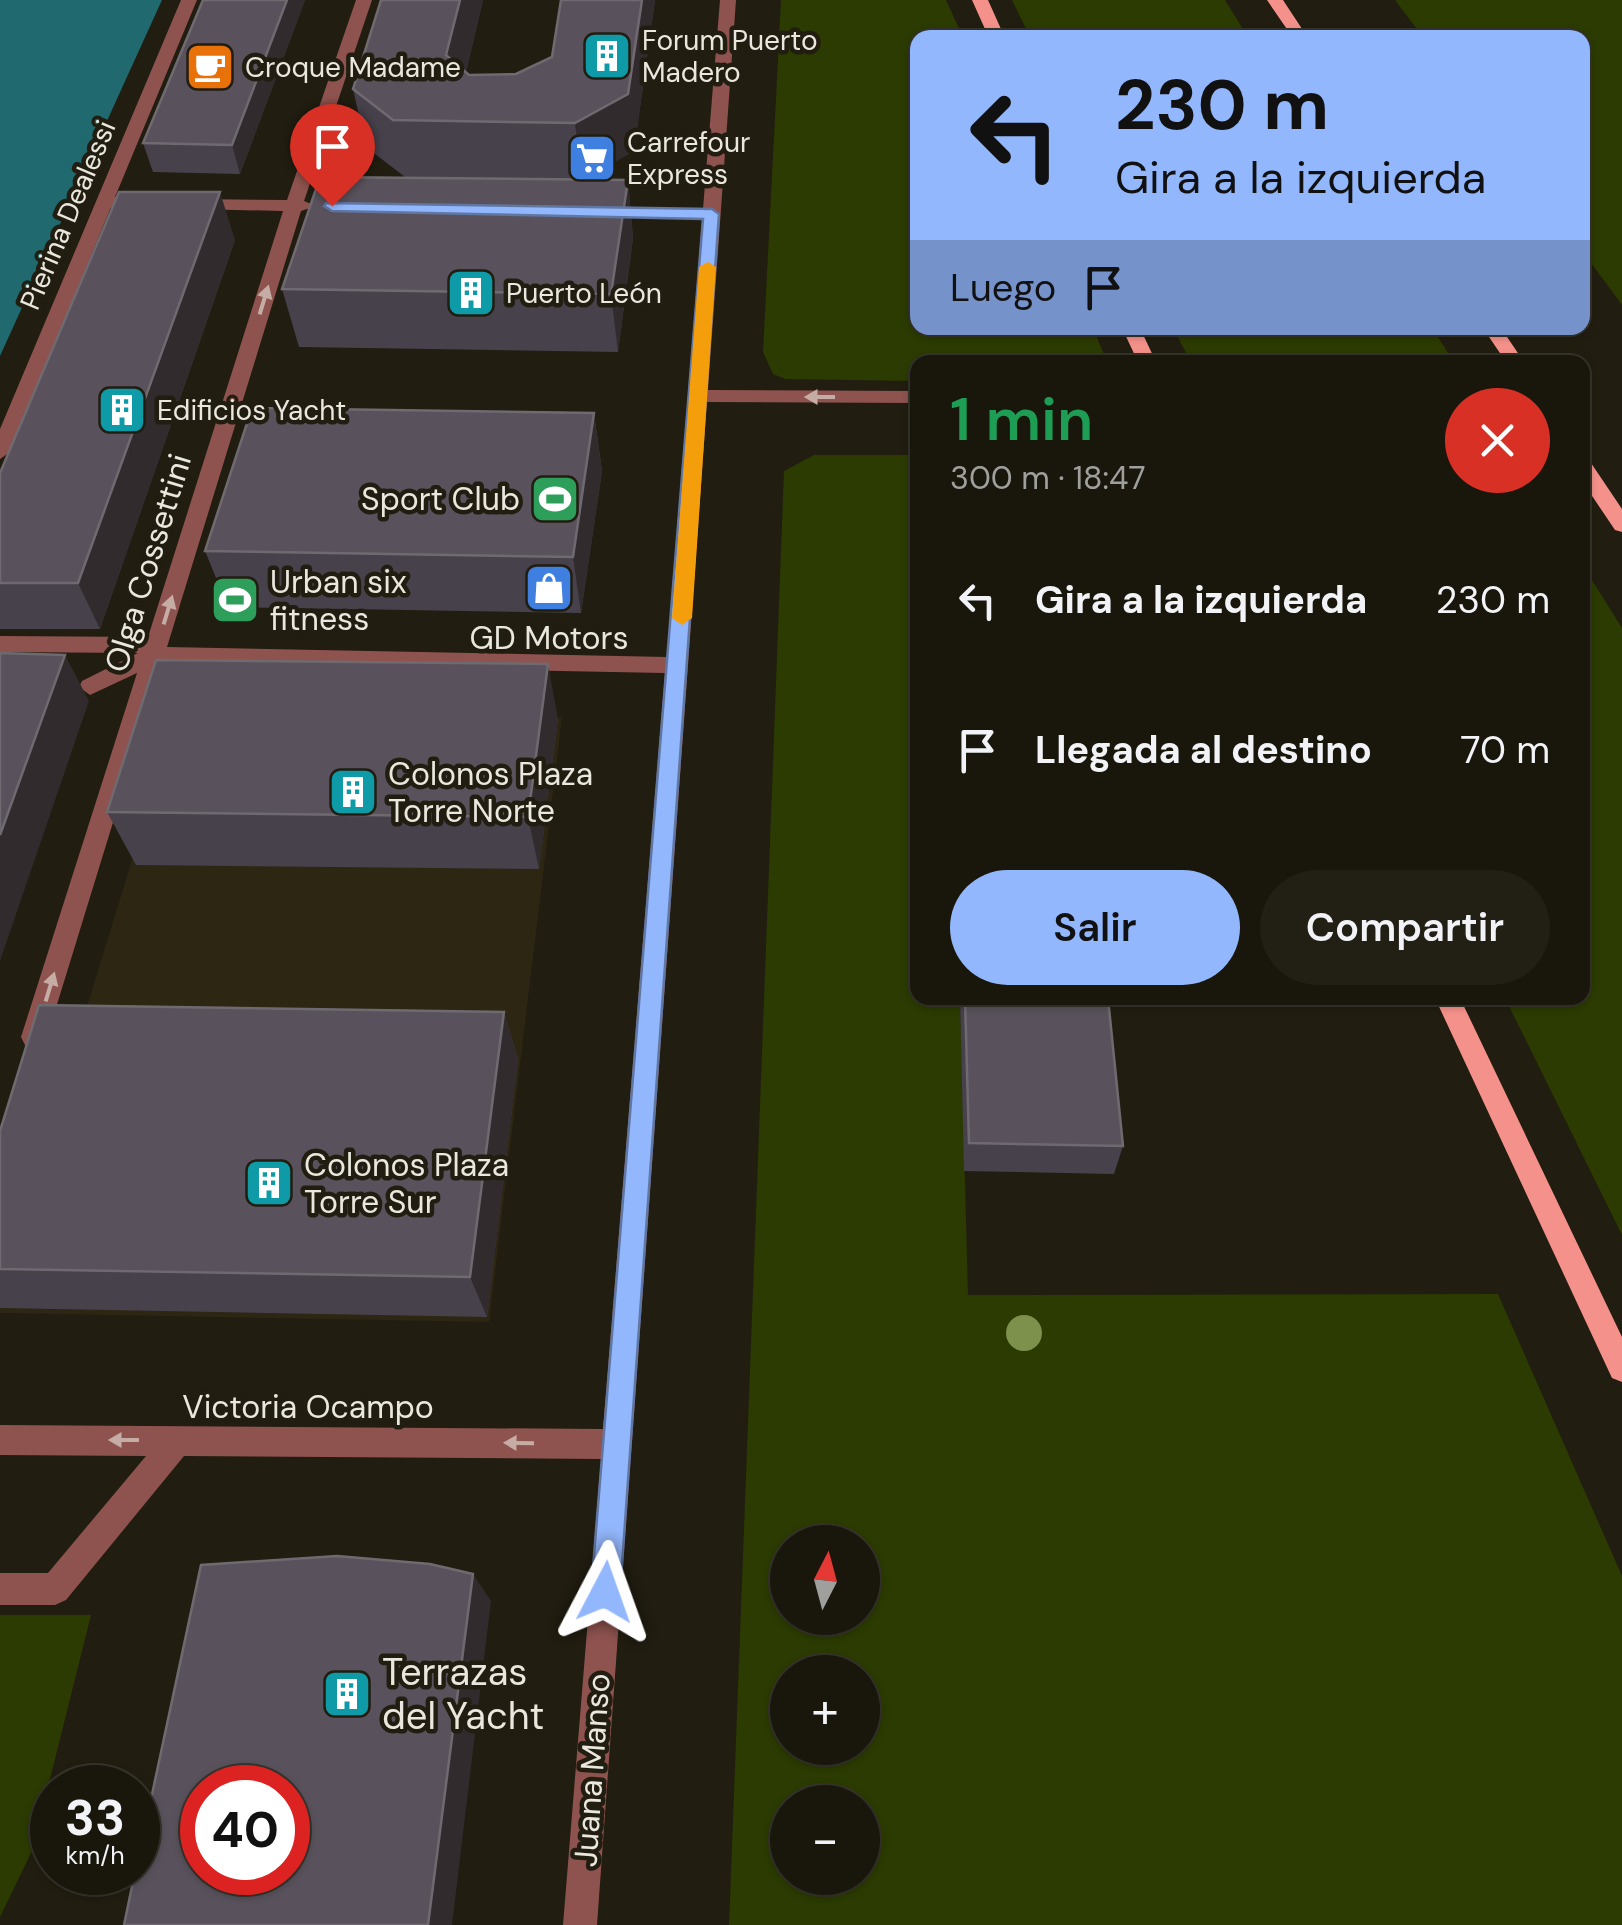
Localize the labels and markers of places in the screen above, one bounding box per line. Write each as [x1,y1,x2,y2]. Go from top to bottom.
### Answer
place label: Forum Puerto Madero [642,22,818,91]
building icon: Forum Puerto Madero [581,30,633,82]
cafe icon: Croque Madame [184,41,236,93]
place label: Croque Madame [245,49,461,86]
pin [290,104,375,207]
place label: Carrefour Express [627,124,750,193]
supermarket icon: Carrefour Express [566,132,618,184]
building icon: Puerto León [445,267,497,319]
place label: Puerto León [506,275,662,312]
building icon: Edificios Yacht [96,384,148,436]
place label: Edificios Yacht [157,392,346,429]
sports icon: Sport Club [529,473,581,525]
place label: Sport Club [361,478,520,520]
place label: Urban six fitness [270,561,407,640]
shop icon: GD Motors [523,562,575,614]
sports icon: Urban six fitness [209,574,261,626]
place label: GD Motors [469,617,629,659]
place label: Colonos Plaza Torre Norte [388,753,593,832]
building icon: Colonos Plaza Torre Norte [327,766,379,818]
place label: Colonos Plaza Torre Sur [304,1144,509,1223]
building icon: Colonos Plaza Torre Sur [243,1157,295,1209]
place label: Terrazas del Yacht [382,1647,544,1741]
building icon: Terrazas del Yacht [321,1668,373,1720]

